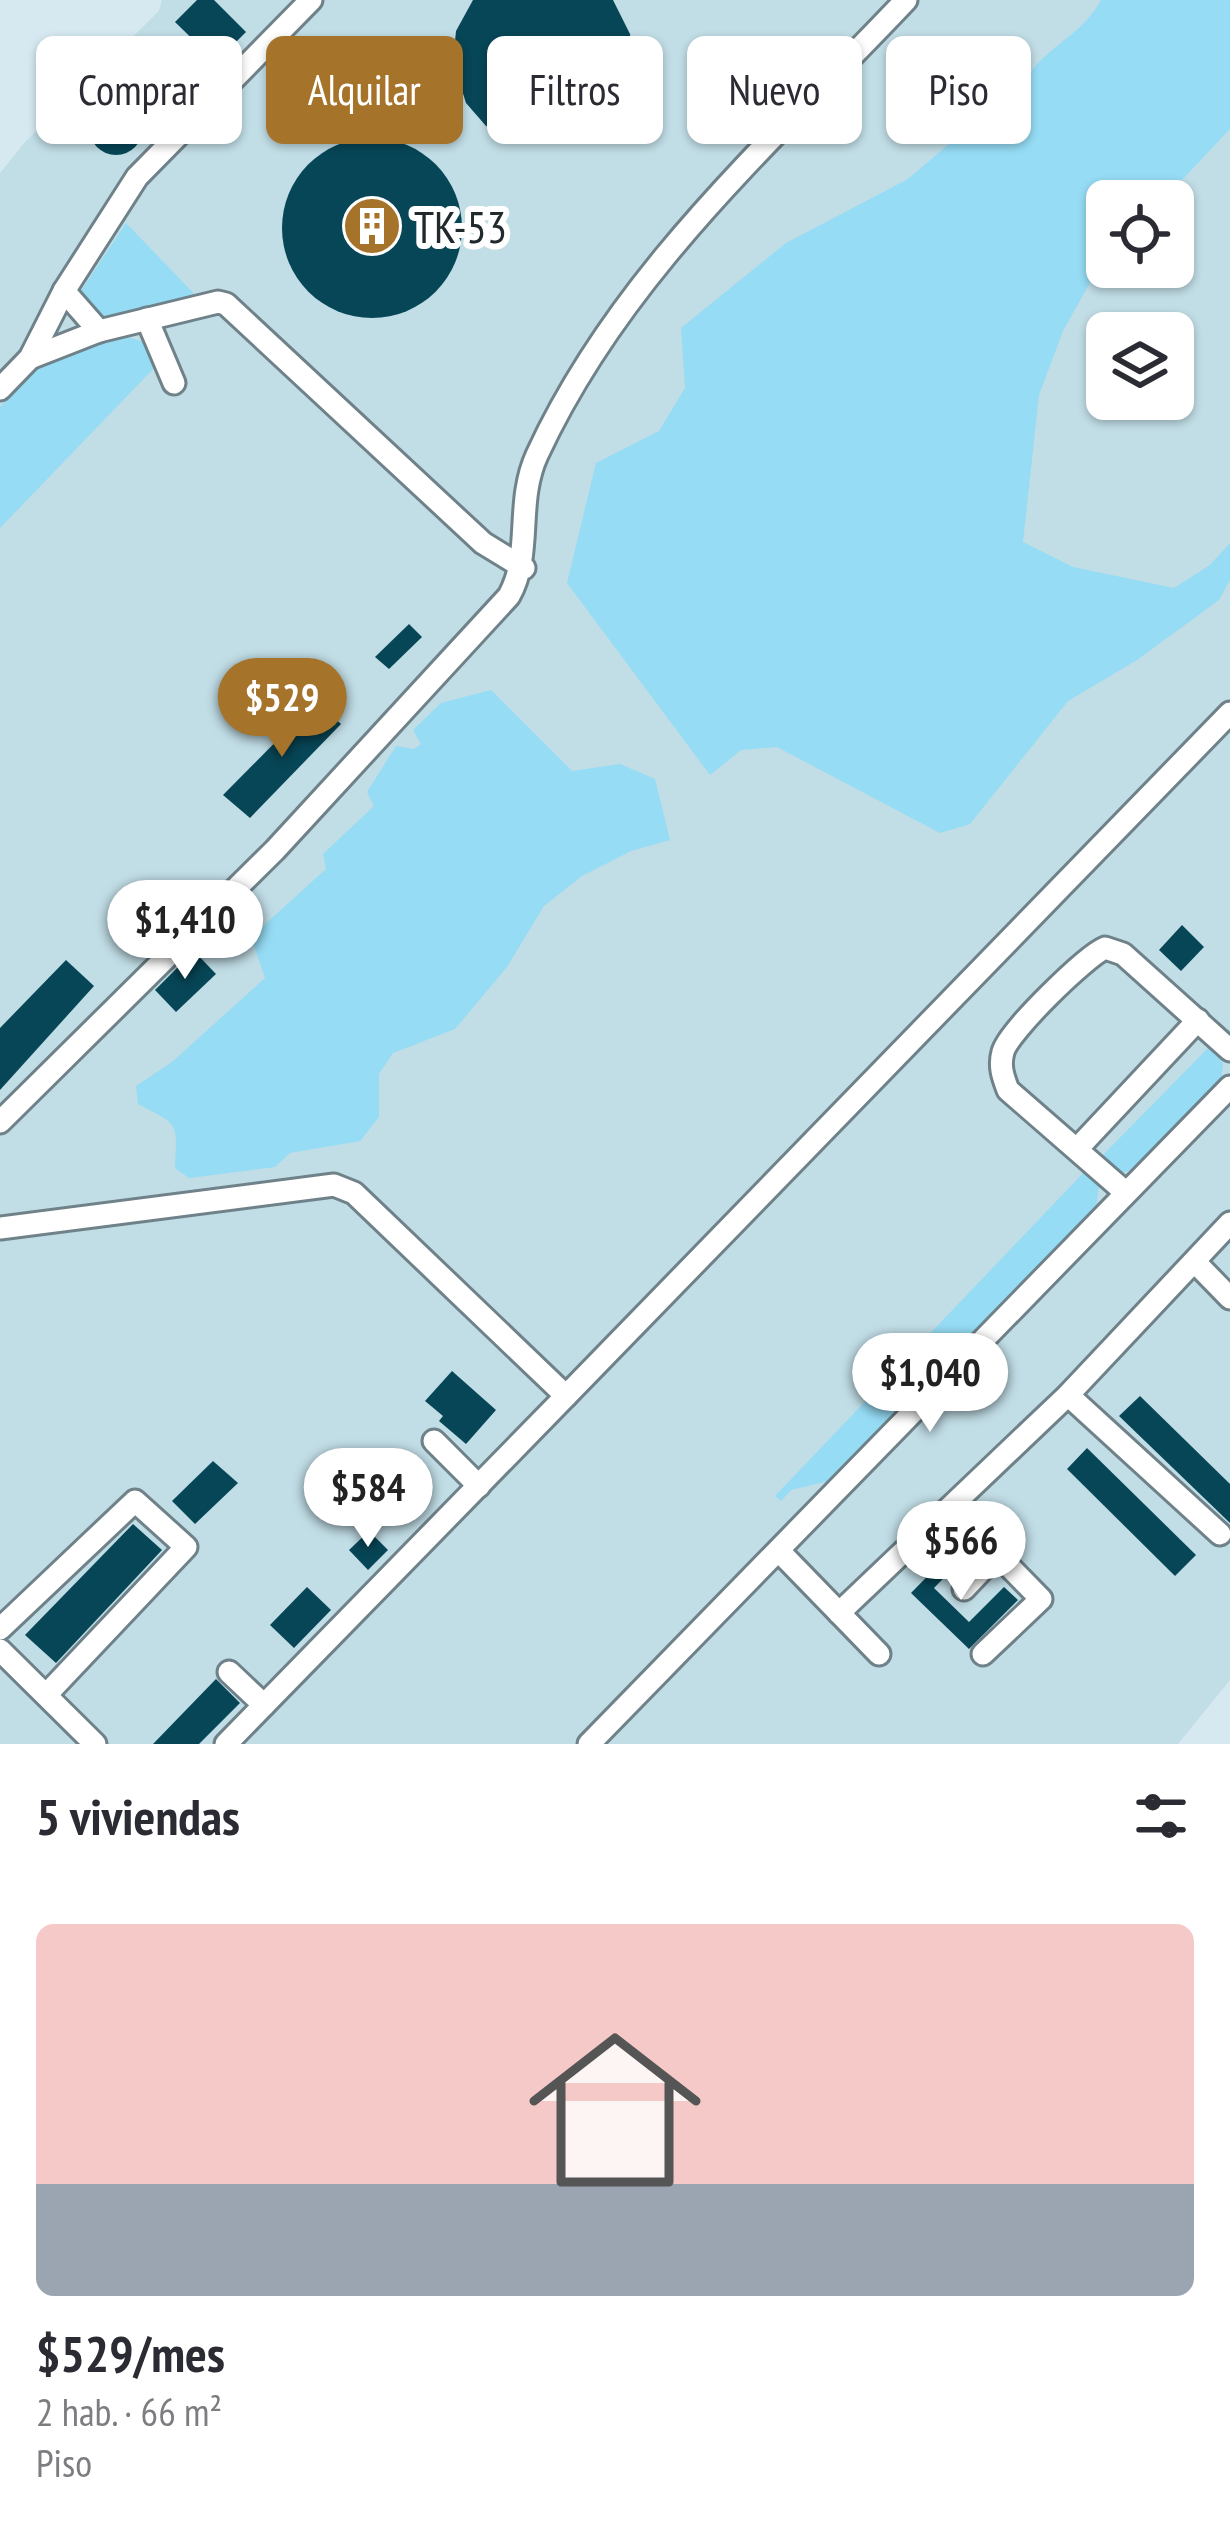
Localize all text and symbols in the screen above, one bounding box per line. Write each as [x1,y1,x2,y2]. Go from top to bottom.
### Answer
chip: Comprar [36,36,242,144]
chip: Alquilar [266,36,463,144]
chip: Filtros [487,36,663,144]
chip: Nuevo [687,36,862,144]
chip: Piso [886,36,1031,144]
map controls [1086,180,1194,420]
button: locate [1086,180,1194,288]
building icon: TK-53 [341,195,403,257]
place label: TK-53 [414,197,507,255]
button: layers [1086,312,1194,420]
pin: $529 [211,658,353,760]
text: $529 [245,671,319,722]
pin: $1,410 [87,880,283,982]
text: $1,410 [134,893,236,944]
pin: $1,040 [832,1333,1028,1435]
text: $1,040 [879,1346,981,1397]
pin: $584 [297,1448,439,1550]
text: $584 [331,1461,405,1512]
pin: $566 [890,1501,1032,1603]
text: $566 [924,1514,998,1565]
text: 5 viviendas [36,1783,240,1849]
icon: filters [1128,1783,1194,1849]
icon: home [507,2002,723,2218]
text: $529/mes [36,2320,225,2386]
text: 2 hab. · 66 m² [36,2386,222,2437]
text: Piso [36,2437,92,2488]

